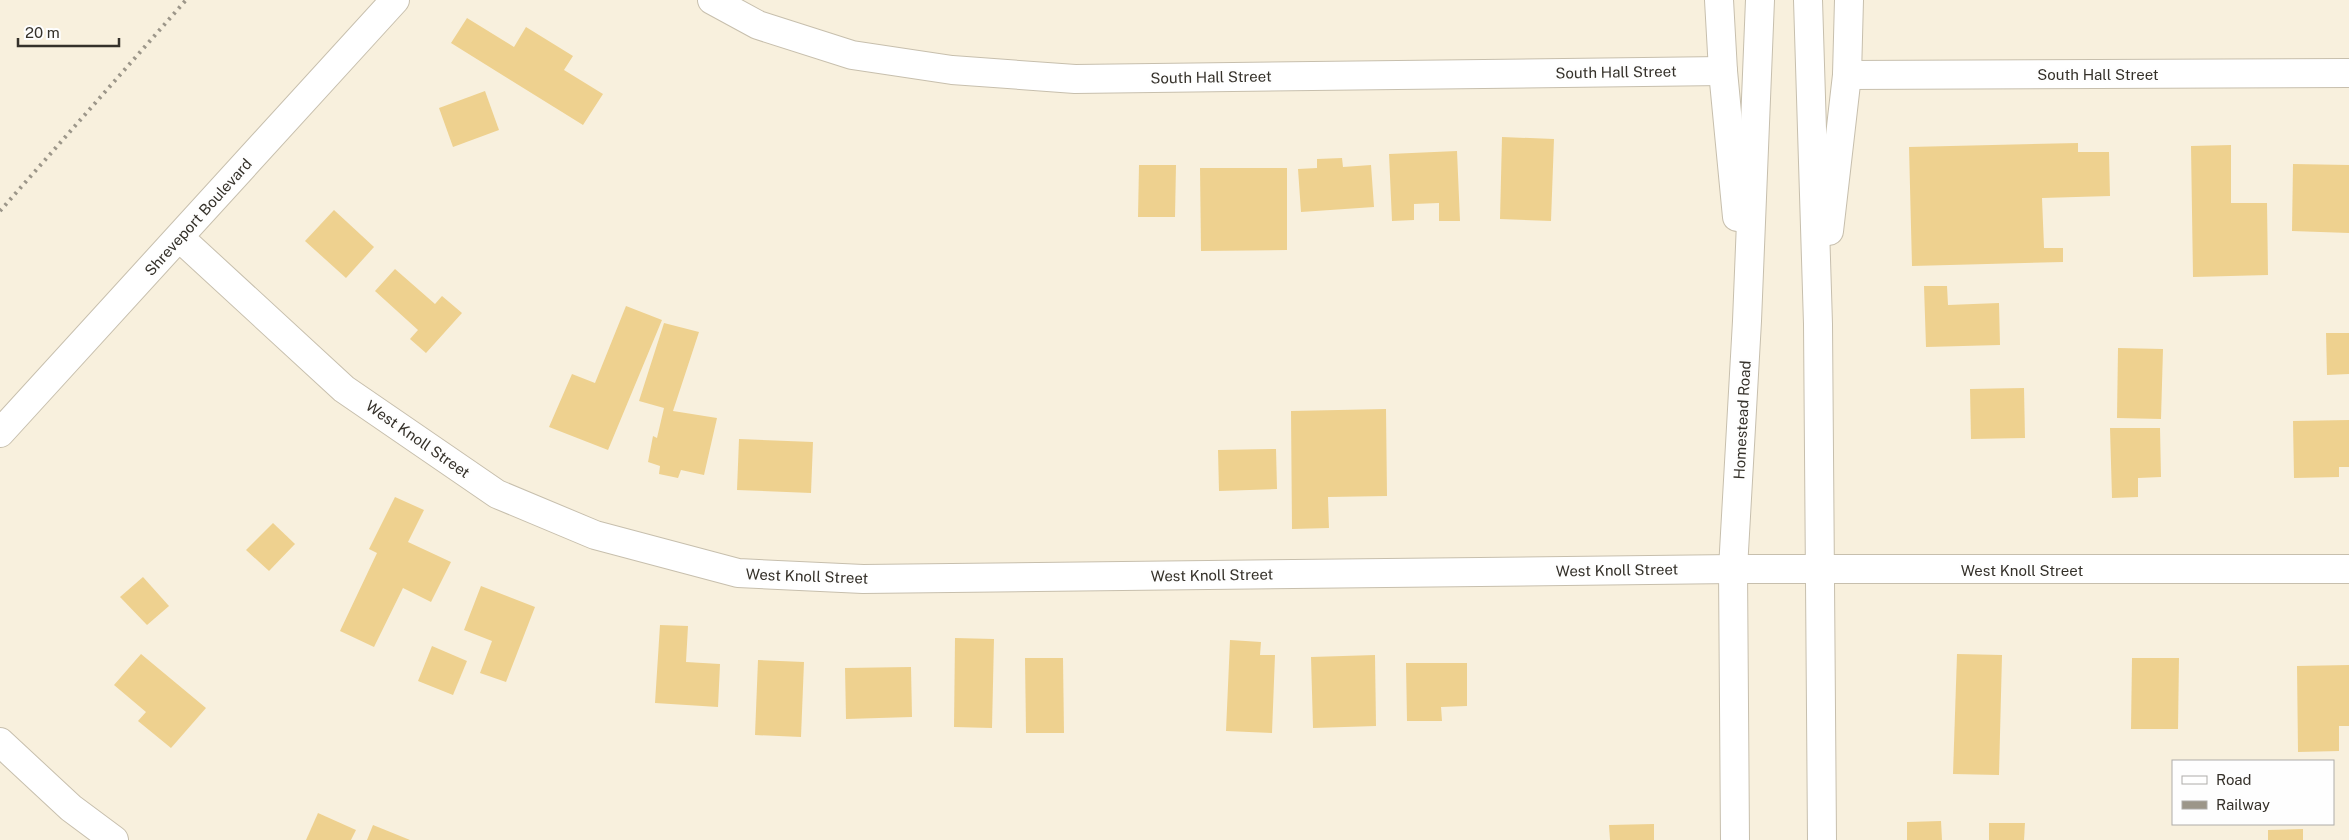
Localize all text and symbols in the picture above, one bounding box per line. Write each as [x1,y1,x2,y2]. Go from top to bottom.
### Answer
scale bar [18,15,119,47]
text: 20 m [25,24,60,41]
street label: South Hall Street [1555,62,1677,82]
street label: South Hall Street [2037,66,2159,83]
street label: South Hall Street [1150,67,1272,87]
street label: Shreveport Boulevard [141,155,255,279]
street label: Homestead Road [1730,360,1754,480]
street label: West Knoll Street [363,397,473,481]
street label: West Knoll Street [1556,560,1679,580]
street label: West Knoll Street [1961,562,2083,579]
street label: West Knoll Street [745,565,869,587]
street label: West Knoll Street [1151,565,1274,585]
legend [2172,760,2334,825]
text: Road [2216,771,2252,788]
text: Railway [2216,796,2270,813]

